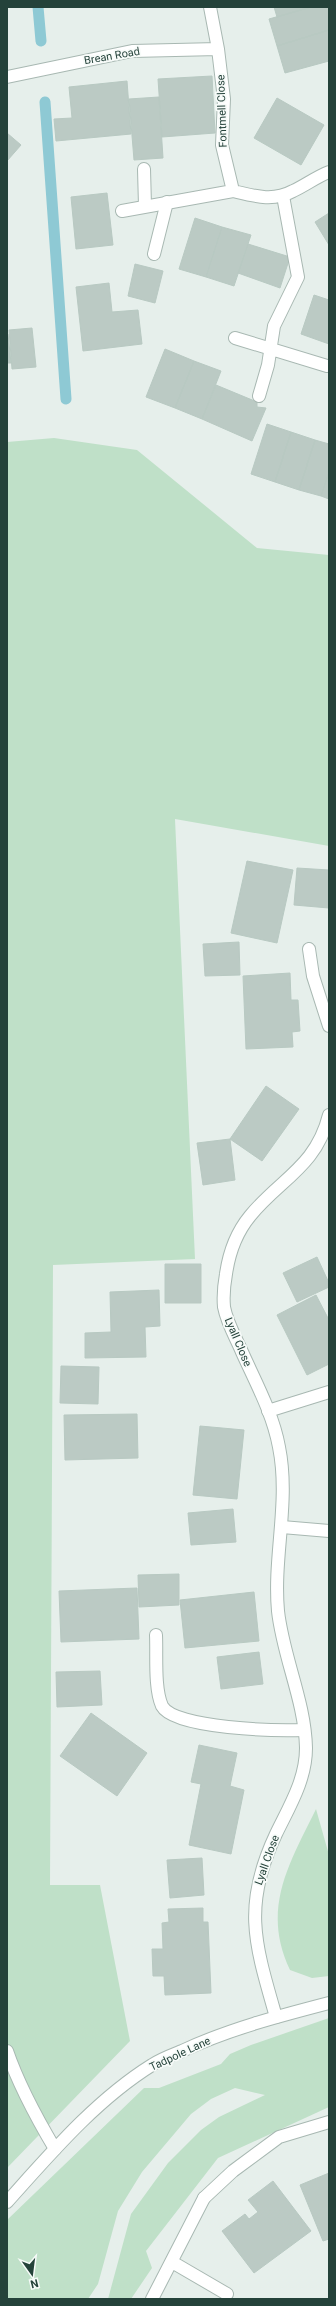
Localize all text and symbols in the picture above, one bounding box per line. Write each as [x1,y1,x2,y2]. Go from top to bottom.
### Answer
street label: Brean Road [83,45,141,67]
street label: Fontmell Close [214,74,230,148]
street label: Lyall Close [222,1316,254,1369]
street label: Lyall Close [252,1833,282,1887]
street label: Tadpole Lane [148,2034,213,2074]
north arrow [12,2254,52,2294]
text: N [29,2276,40,2291]

